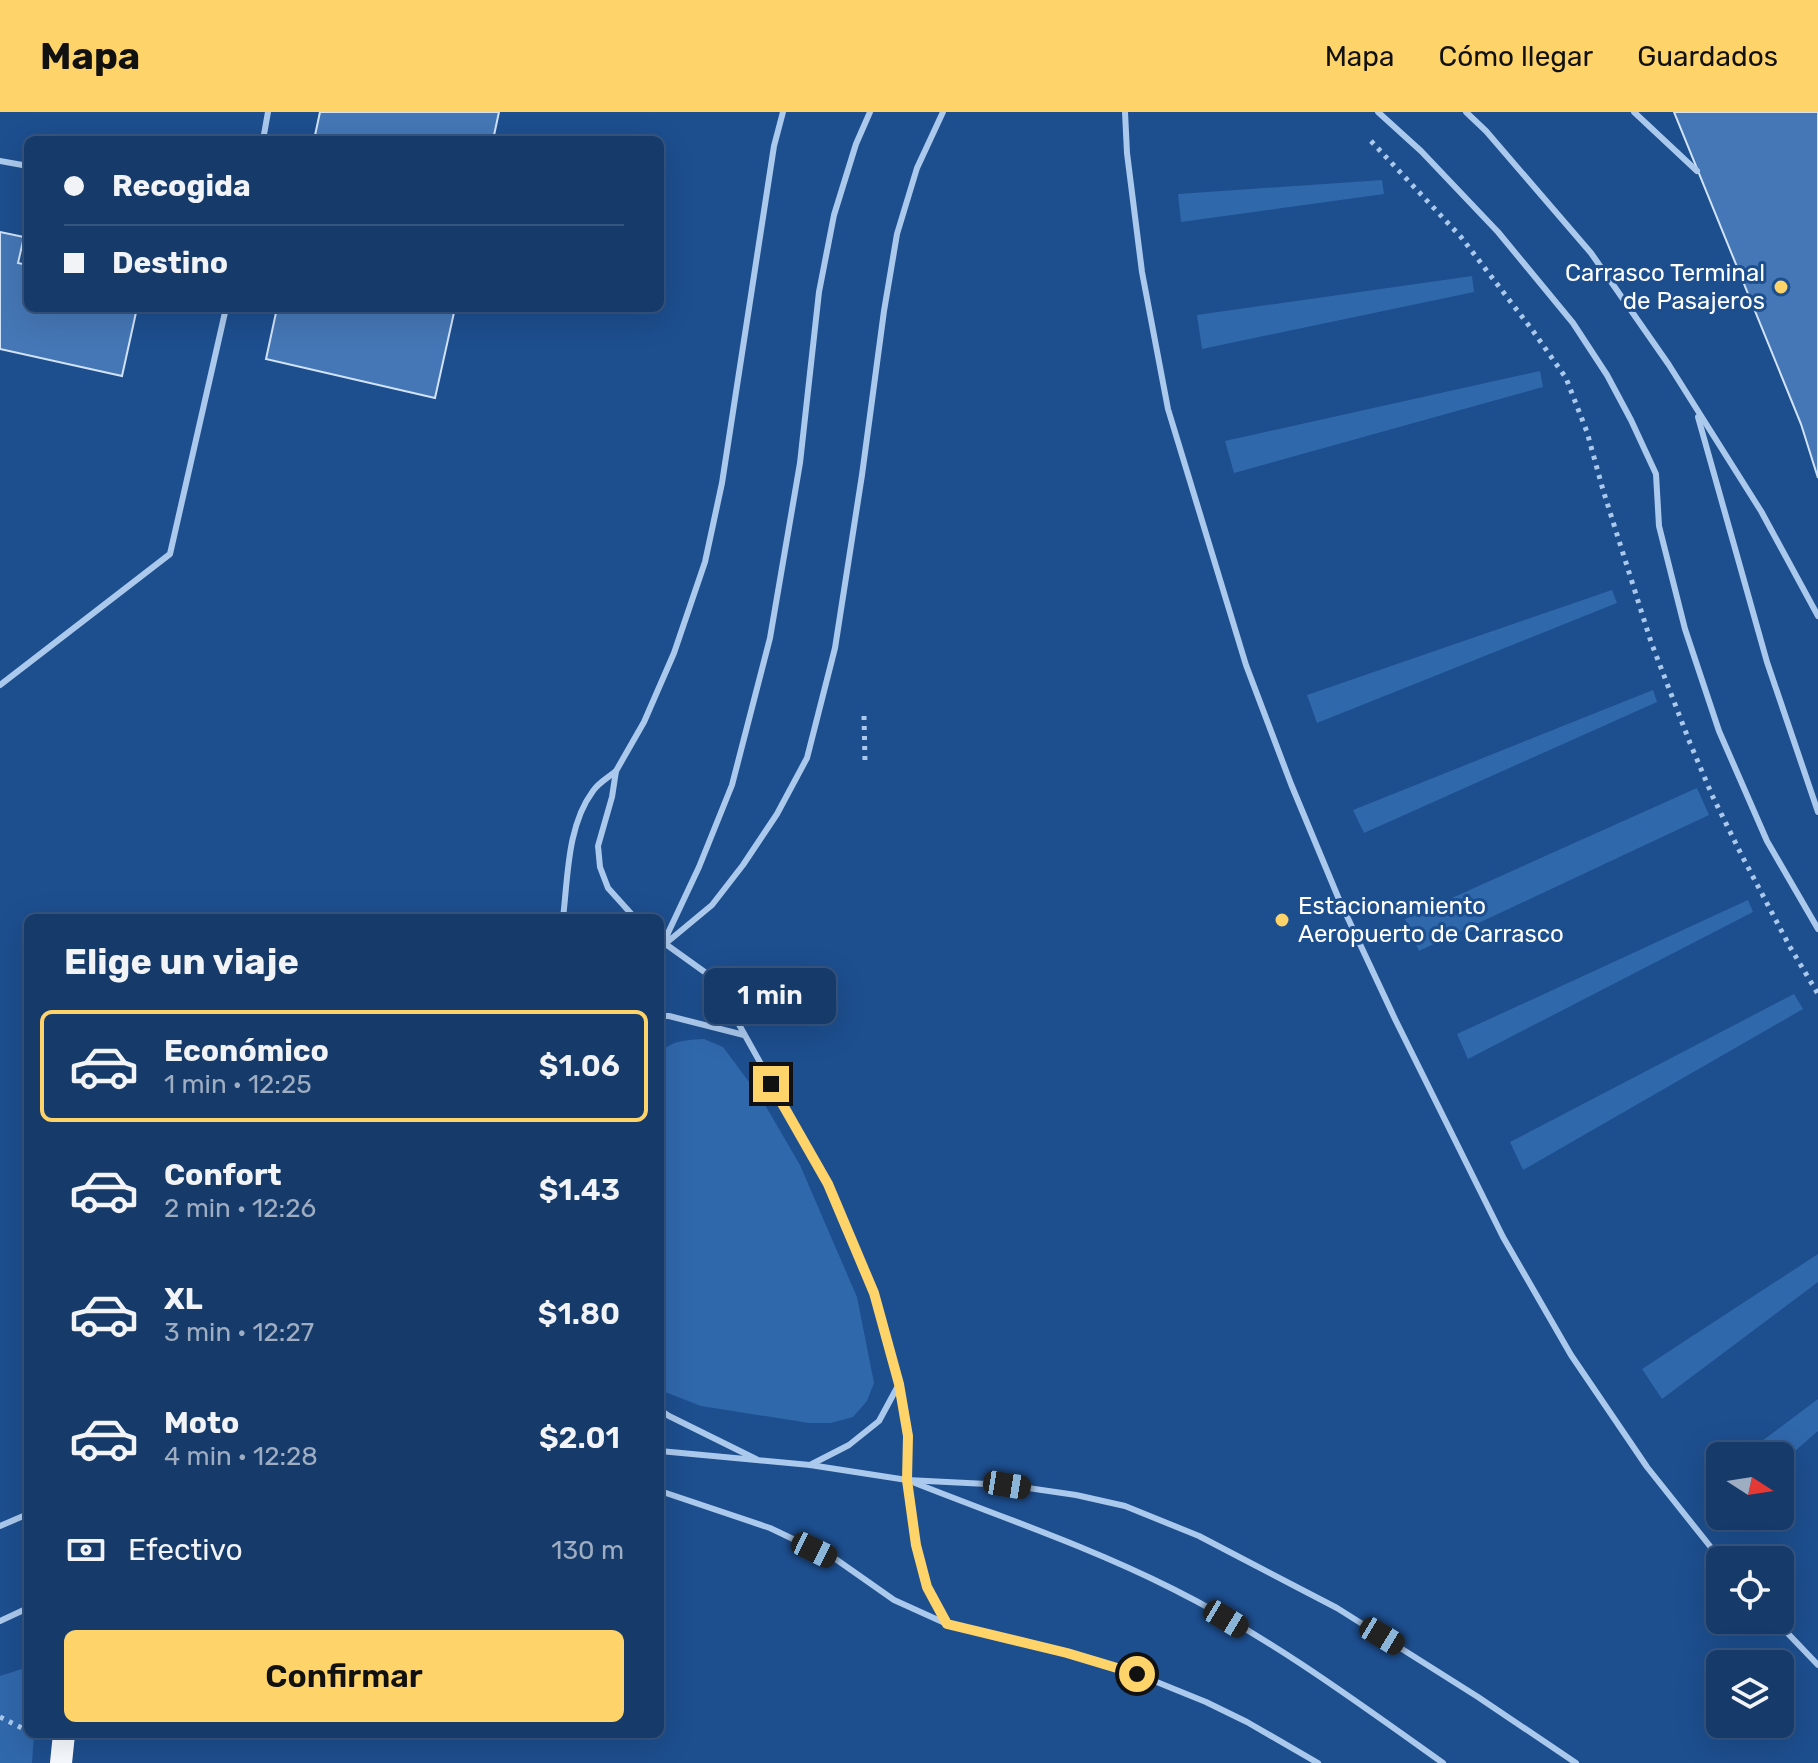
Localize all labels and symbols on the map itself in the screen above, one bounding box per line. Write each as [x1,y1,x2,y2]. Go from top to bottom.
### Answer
place label: Carrasco Terminal de Pasajeros [1565,259,1765,315]
marker: Carrasco Terminal de Pasajeros [1772,278,1790,296]
place label: Estacionamiento Aeropuerto de Carrasco [1298,892,1564,948]
marker: Estacionamiento Aeropuerto de Carrasco [1273,911,1291,929]
callout: 1 min [705,968,837,1024]
route end [753,1066,789,1102]
north arrow [1706,1442,1794,1530]
car [981,1469,1033,1501]
car [787,1529,841,1571]
car [1199,1596,1253,1642]
car [1355,1613,1409,1659]
route start [1119,1656,1155,1692]

